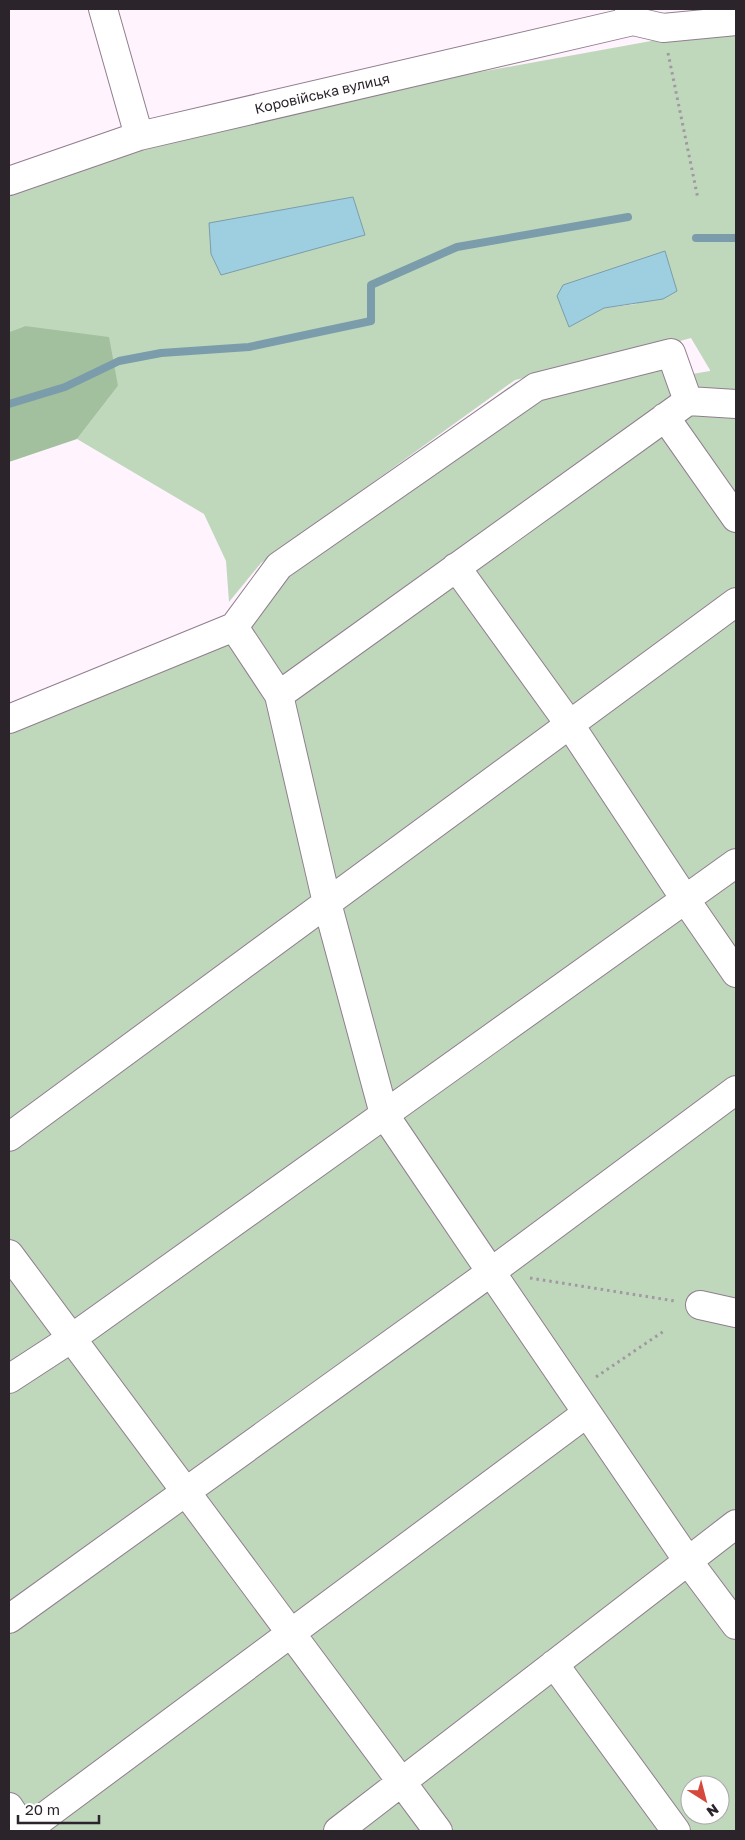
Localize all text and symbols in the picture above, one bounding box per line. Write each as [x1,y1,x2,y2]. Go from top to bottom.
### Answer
street label: Коровійська вулиця [253,69,391,117]
north arrow [680,1775,730,1825]
scale bar [18,1792,99,1824]
text: 20 m [25,1800,60,1818]
text: N [704,1801,722,1821]

